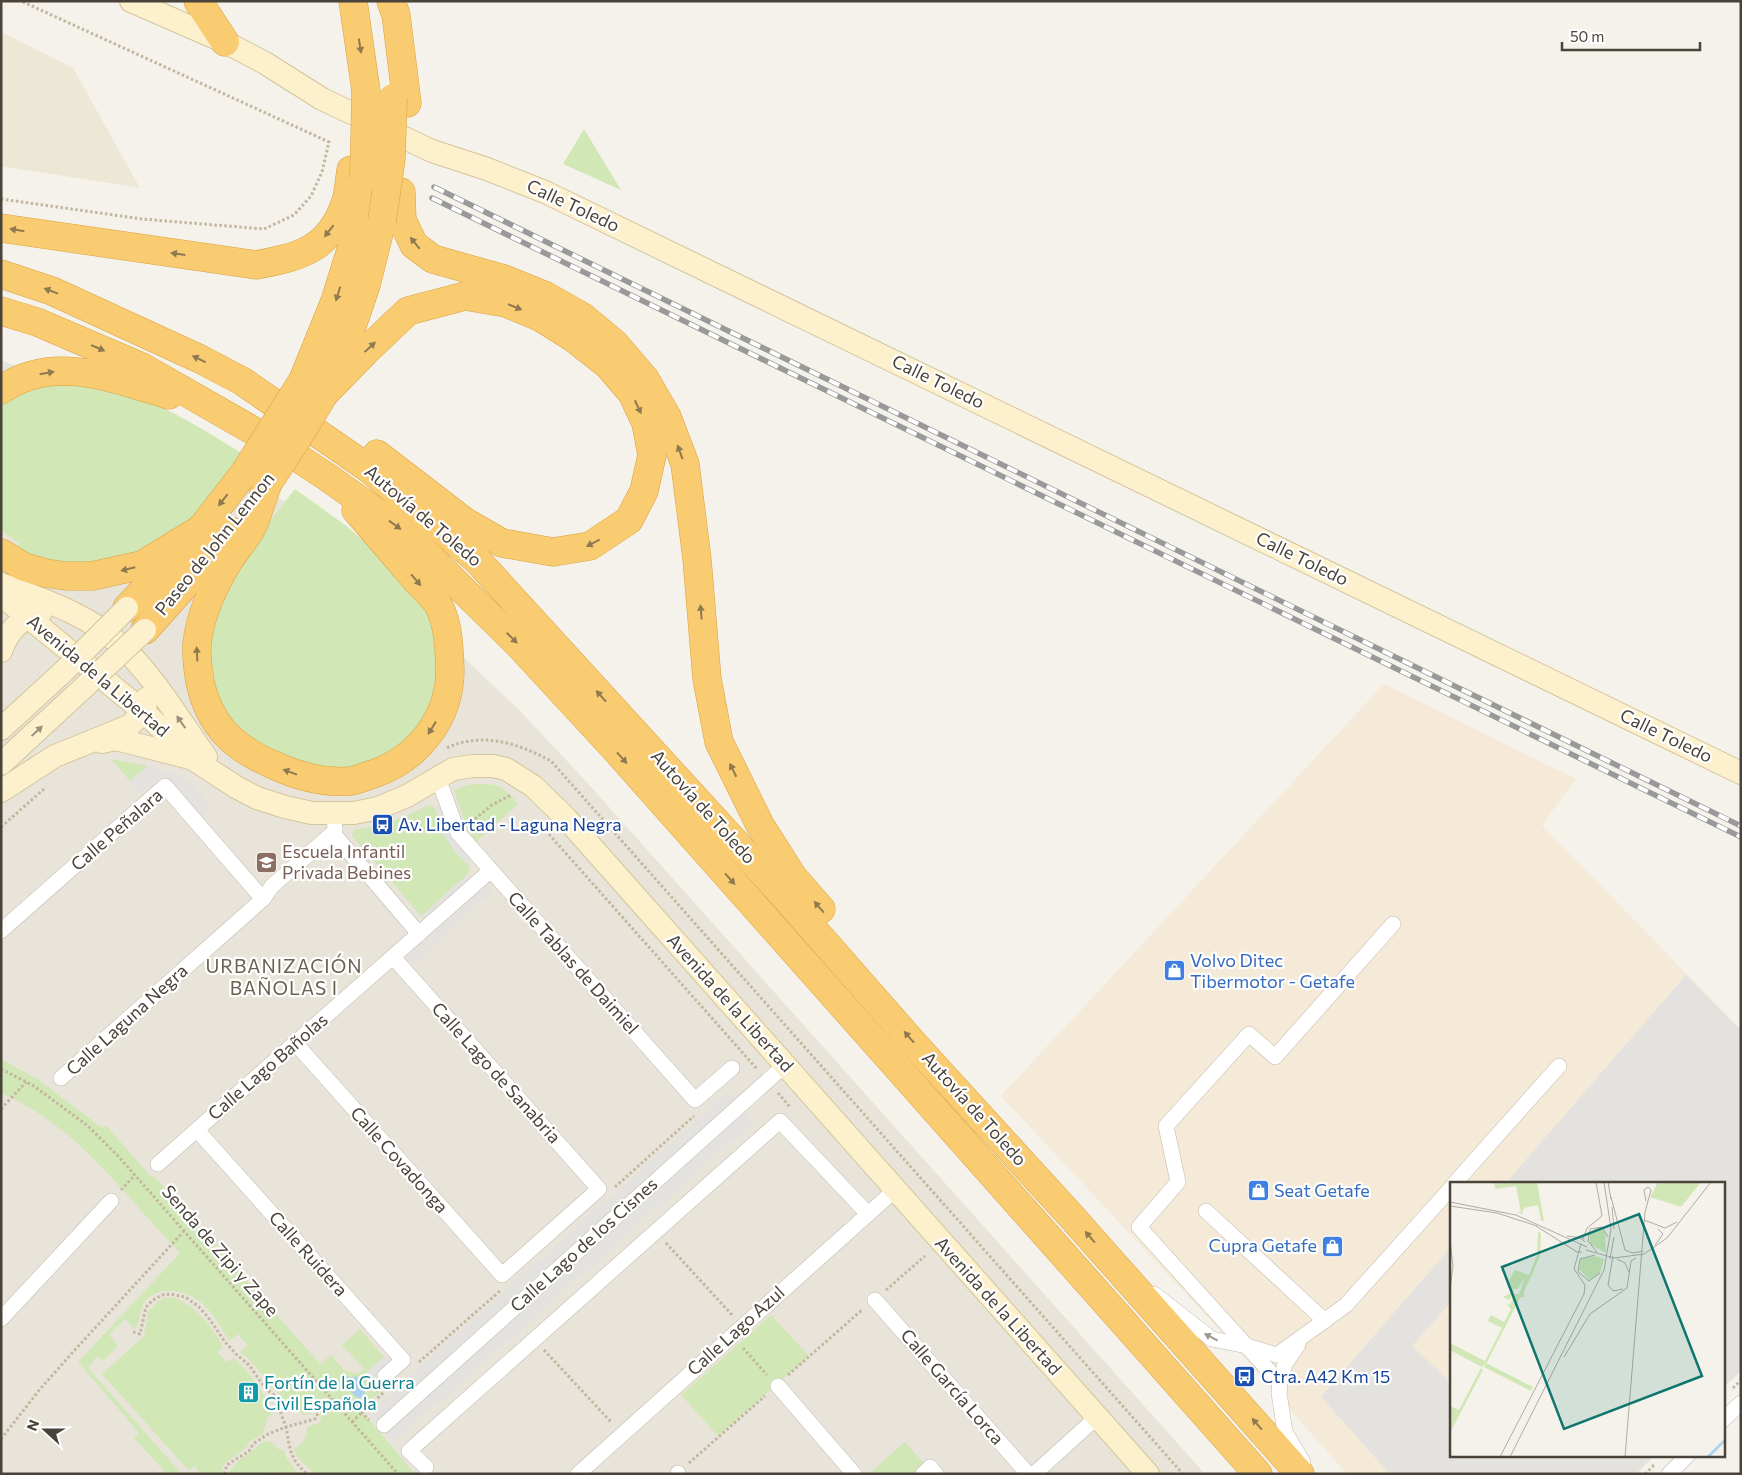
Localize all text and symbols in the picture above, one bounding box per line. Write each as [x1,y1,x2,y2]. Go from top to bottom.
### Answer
scale bar [1562,20,1700,52]
text: 50 m [1570,27,1604,45]
one-way arrow [356,39,364,55]
street label: Calle Toledo [523,174,623,236]
one-way arrow [324,224,334,238]
one-way arrow [9,226,25,234]
one-way arrow [409,236,420,249]
one-way arrow [170,250,186,258]
one-way arrow [333,286,341,301]
one-way arrow [43,287,58,295]
one-way arrow [508,303,523,311]
one-way arrow [364,341,376,353]
one-way arrow [91,345,105,353]
street label: Calle Toledo [889,349,988,413]
one-way arrow [192,354,206,362]
one-way arrow [39,368,55,376]
one-way arrow [635,400,643,414]
one-way arrow [676,444,683,459]
street label: Autovía de Toledo [361,460,487,571]
street label: Paseo de John Lennon [150,467,279,619]
one-way arrow [217,493,228,506]
one-way arrow [388,520,402,530]
street label: Calle Toledo [1253,526,1352,590]
one-way arrow [586,539,600,547]
one-way arrow [121,565,136,573]
one-way arrow [410,573,422,585]
one-way arrow [697,604,705,620]
street label: Avenida de la Libertad [23,609,174,741]
one-way arrow [506,632,518,644]
one-way arrow [193,646,201,662]
one-way arrow [595,690,607,702]
street label: Calle Toledo [1617,703,1716,767]
one-way arrow [176,715,186,729]
one-way arrow [428,722,437,735]
one-way arrow [31,725,43,737]
street label: Autovía de Toledo [647,745,761,868]
one-way arrow [616,751,628,763]
one-way arrow [729,763,737,777]
one-way arrow [282,768,297,775]
street label: Calle Peñalara [66,783,167,875]
bus stop icon: Av. Libertad - Laguna Negra [370,813,394,837]
place label: Av. Libertad - Laguna Negra [398,813,622,835]
place label: Escuela Infantil Privada Bebines [282,840,411,883]
school or university icon: Escuela Infantil Privada Bebines [254,850,278,874]
one-way arrow [724,873,736,885]
street label: Calle Tablas de Daimiel [504,886,644,1038]
one-way arrow [813,901,825,913]
street label: Avenida de la Libertad [663,929,799,1076]
place label: Volvo Ditec Tibermotor - Getafe [1190,949,1355,992]
district label: URBANIZACIÓN BAÑOLAS I [205,953,363,999]
street label: Calle Laguna Negra [61,959,192,1080]
shop icon: Volvo Ditec Tibermotor - Getafe [1162,959,1186,983]
street label: Calle Lago de Sanabria [428,997,566,1147]
street label: Calle Lago Bañolas [203,1008,332,1124]
one-way arrow [903,1031,914,1044]
street label: Autovía de Toledo [918,1047,1032,1170]
street label: Calle Covadonga [346,1102,453,1217]
street label: Calle Lago de los Cisnes [505,1172,662,1316]
shop icon: Seat Getafe [1246,1179,1270,1203]
place label: Seat Getafe [1274,1179,1370,1201]
street label: Senda de Zipi y Zape [158,1180,284,1321]
inset map [1450,1182,1724,1458]
street label: Calle Ruidera [265,1206,353,1300]
street label: Avenida de la Libertad [931,1232,1067,1379]
one-way arrow [1084,1232,1096,1244]
place label: Cupra Getafe [1209,1234,1317,1256]
shop icon: Cupra Getafe [1321,1234,1345,1258]
street label: Calle Lago Azul [682,1281,789,1380]
street label: Calle García Lorca [897,1324,1009,1449]
one-way arrow [1204,1333,1219,1341]
bus stop icon: Ctra. A42 Km 15 [1233,1365,1257,1389]
place label: Ctra. A42 Km 15 [1261,1365,1390,1387]
place label: Fortín de la Guerra Civil Española [264,1371,415,1414]
building icon: Fortín de la Guerra Civil Española [236,1381,260,1405]
north arrow [20,1405,70,1455]
text: N [23,1417,42,1433]
one-way arrow [1251,1418,1262,1431]

